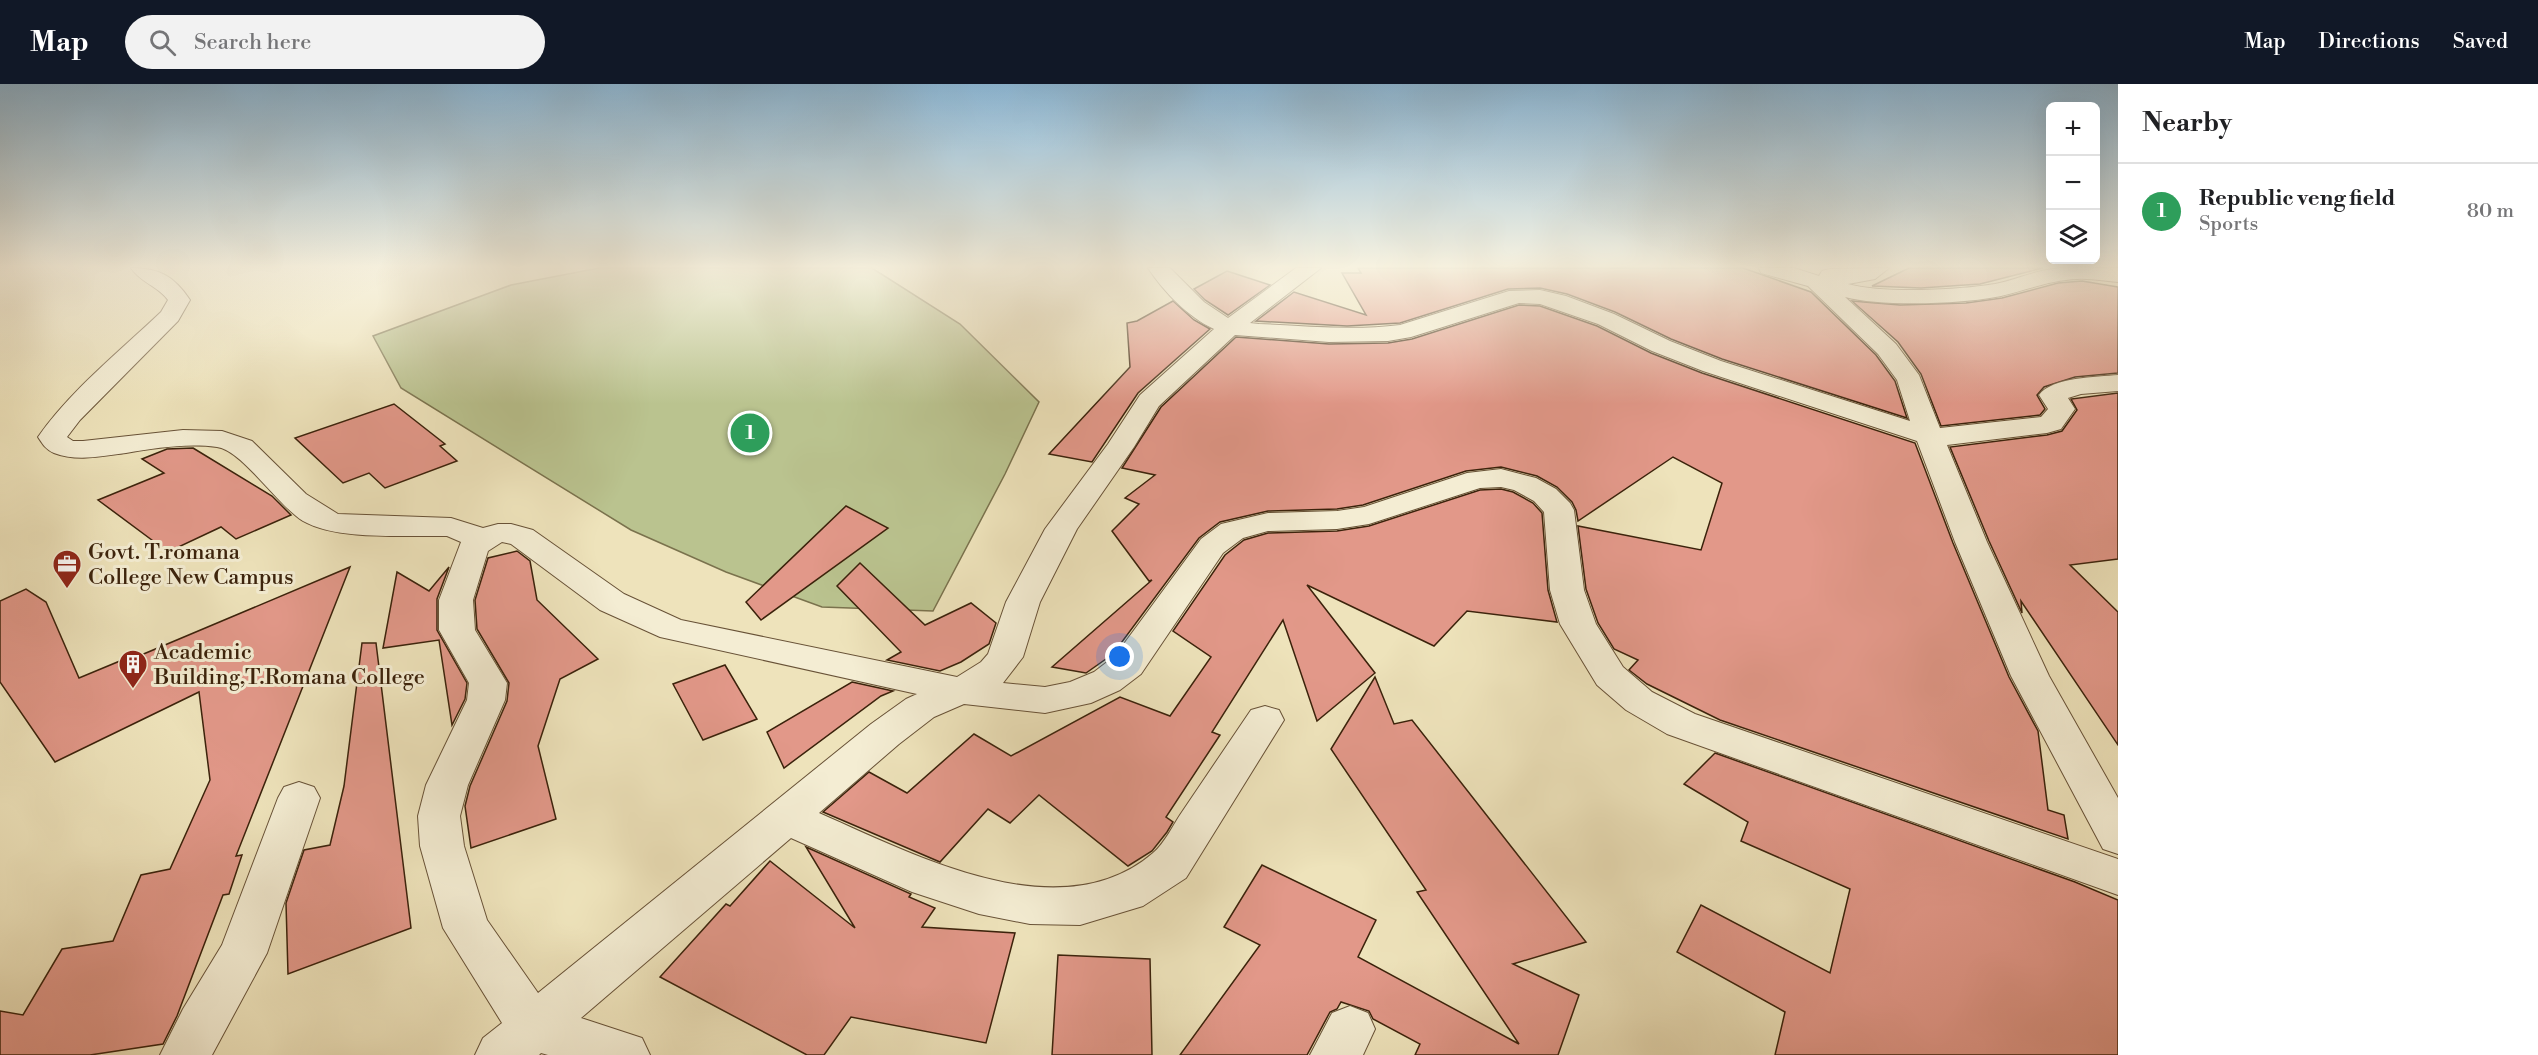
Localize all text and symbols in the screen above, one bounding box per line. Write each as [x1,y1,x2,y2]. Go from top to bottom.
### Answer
search box [125,15,545,69]
text: Map [30,25,89,60]
icon: search [146,26,179,59]
text: Search here [194,29,311,56]
text: Map [2244,29,2286,55]
text: Directions [2319,29,2420,55]
text: Saved [2453,29,2508,55]
map controls [2046,102,2100,264]
button: + [2046,102,2100,156]
text: Nearby [2142,107,2232,139]
button: − [2046,156,2100,210]
text: Republic veng field [2199,185,2396,212]
text: 1 [2157,199,2166,224]
text: 80 m [2467,199,2514,224]
button: layers [2046,210,2100,264]
text: Sports [2199,212,2258,237]
pin: 1 [730,410,770,456]
place label: Govt. T.romana College New Campus [88,539,294,591]
office icon: Govt. T.romana College New Campus [51,548,83,590]
place label: Academic Building,T.Romana College [153,639,425,691]
your location [1105,642,1134,671]
building icon: Academic Building,T.Romana College [117,648,149,690]

